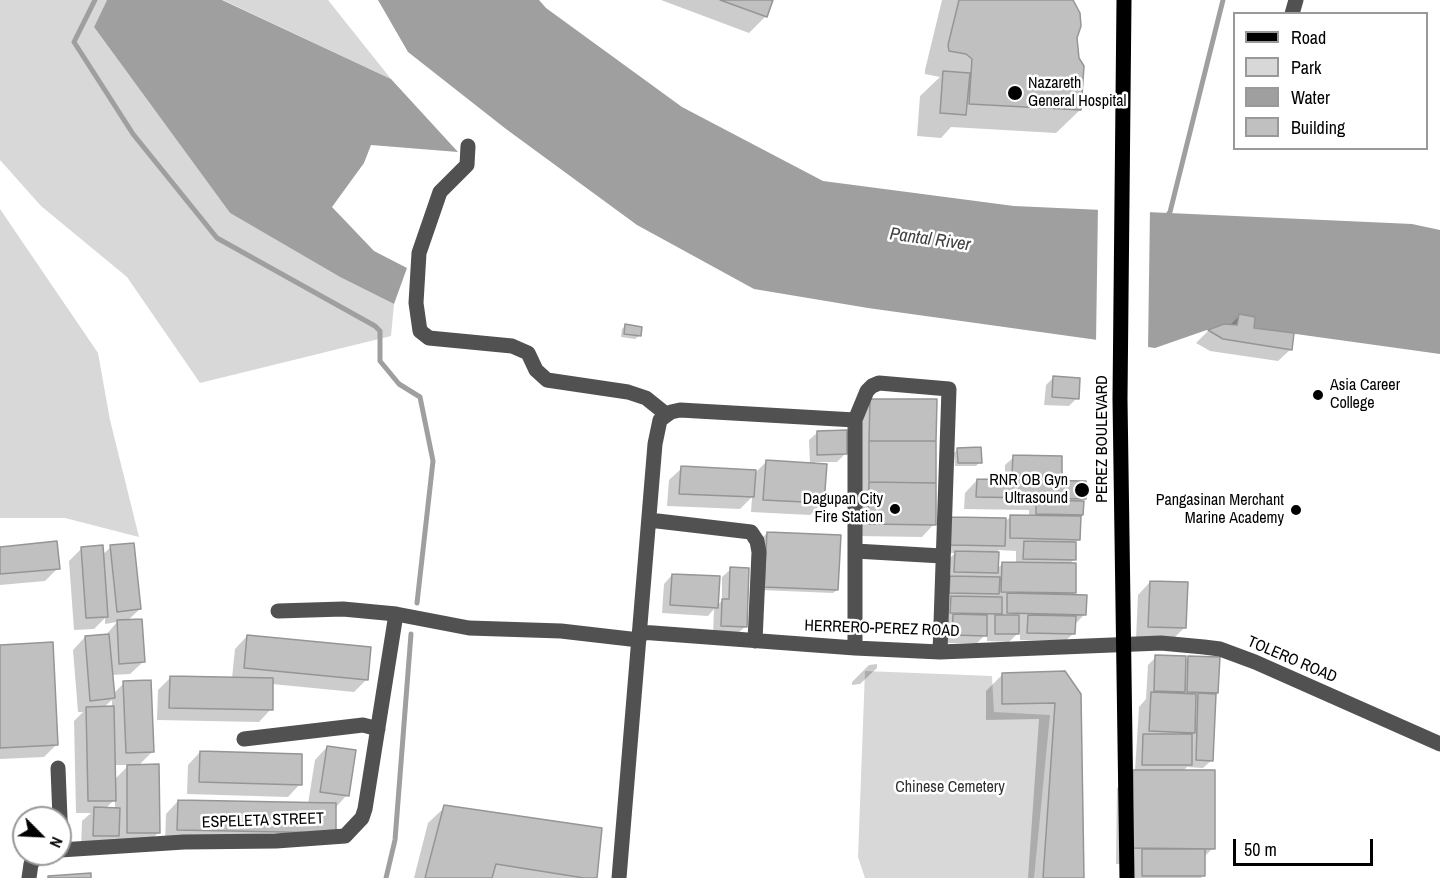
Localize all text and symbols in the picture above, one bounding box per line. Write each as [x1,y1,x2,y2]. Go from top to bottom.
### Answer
legend [1233,12,1428,150]
text: Road [1291,25,1326,50]
text: Park [1291,55,1321,80]
place label: Nazareth General Hospital [1028,74,1126,112]
marker: Nazareth General Hospital [1006,84,1024,102]
text: Water [1291,85,1330,110]
text: Building [1291,115,1345,140]
water label: Pantal River [888,224,972,256]
street label: PEREZ BOULEVARD [1093,375,1113,503]
place label: Asia Career College [1330,376,1400,414]
marker: Asia Career College [1311,388,1325,402]
place label: RNR OB Gyn Ultrasound [989,471,1068,509]
marker: RNR OB Gyn Ultrasound [1073,481,1091,499]
place label: Dagupan City Fire Station [803,490,883,528]
place label: Pangasinan Merchant Marine Academy [1156,491,1284,529]
marker: Dagupan City Fire Station [888,502,902,516]
marker: Pangasinan Merchant Marine Academy [1289,503,1303,517]
street label: HERRERO-PEREZ ROAD [804,617,960,641]
street label: TOLERO ROAD [1244,633,1340,687]
park label: Chinese Cemetery [895,778,1005,798]
north arrow [12,806,72,866]
street label: ESPELETA STREET [202,809,324,833]
scale bar [1236,827,1376,865]
text: N [45,834,69,851]
text: 50 m [1244,837,1277,862]

